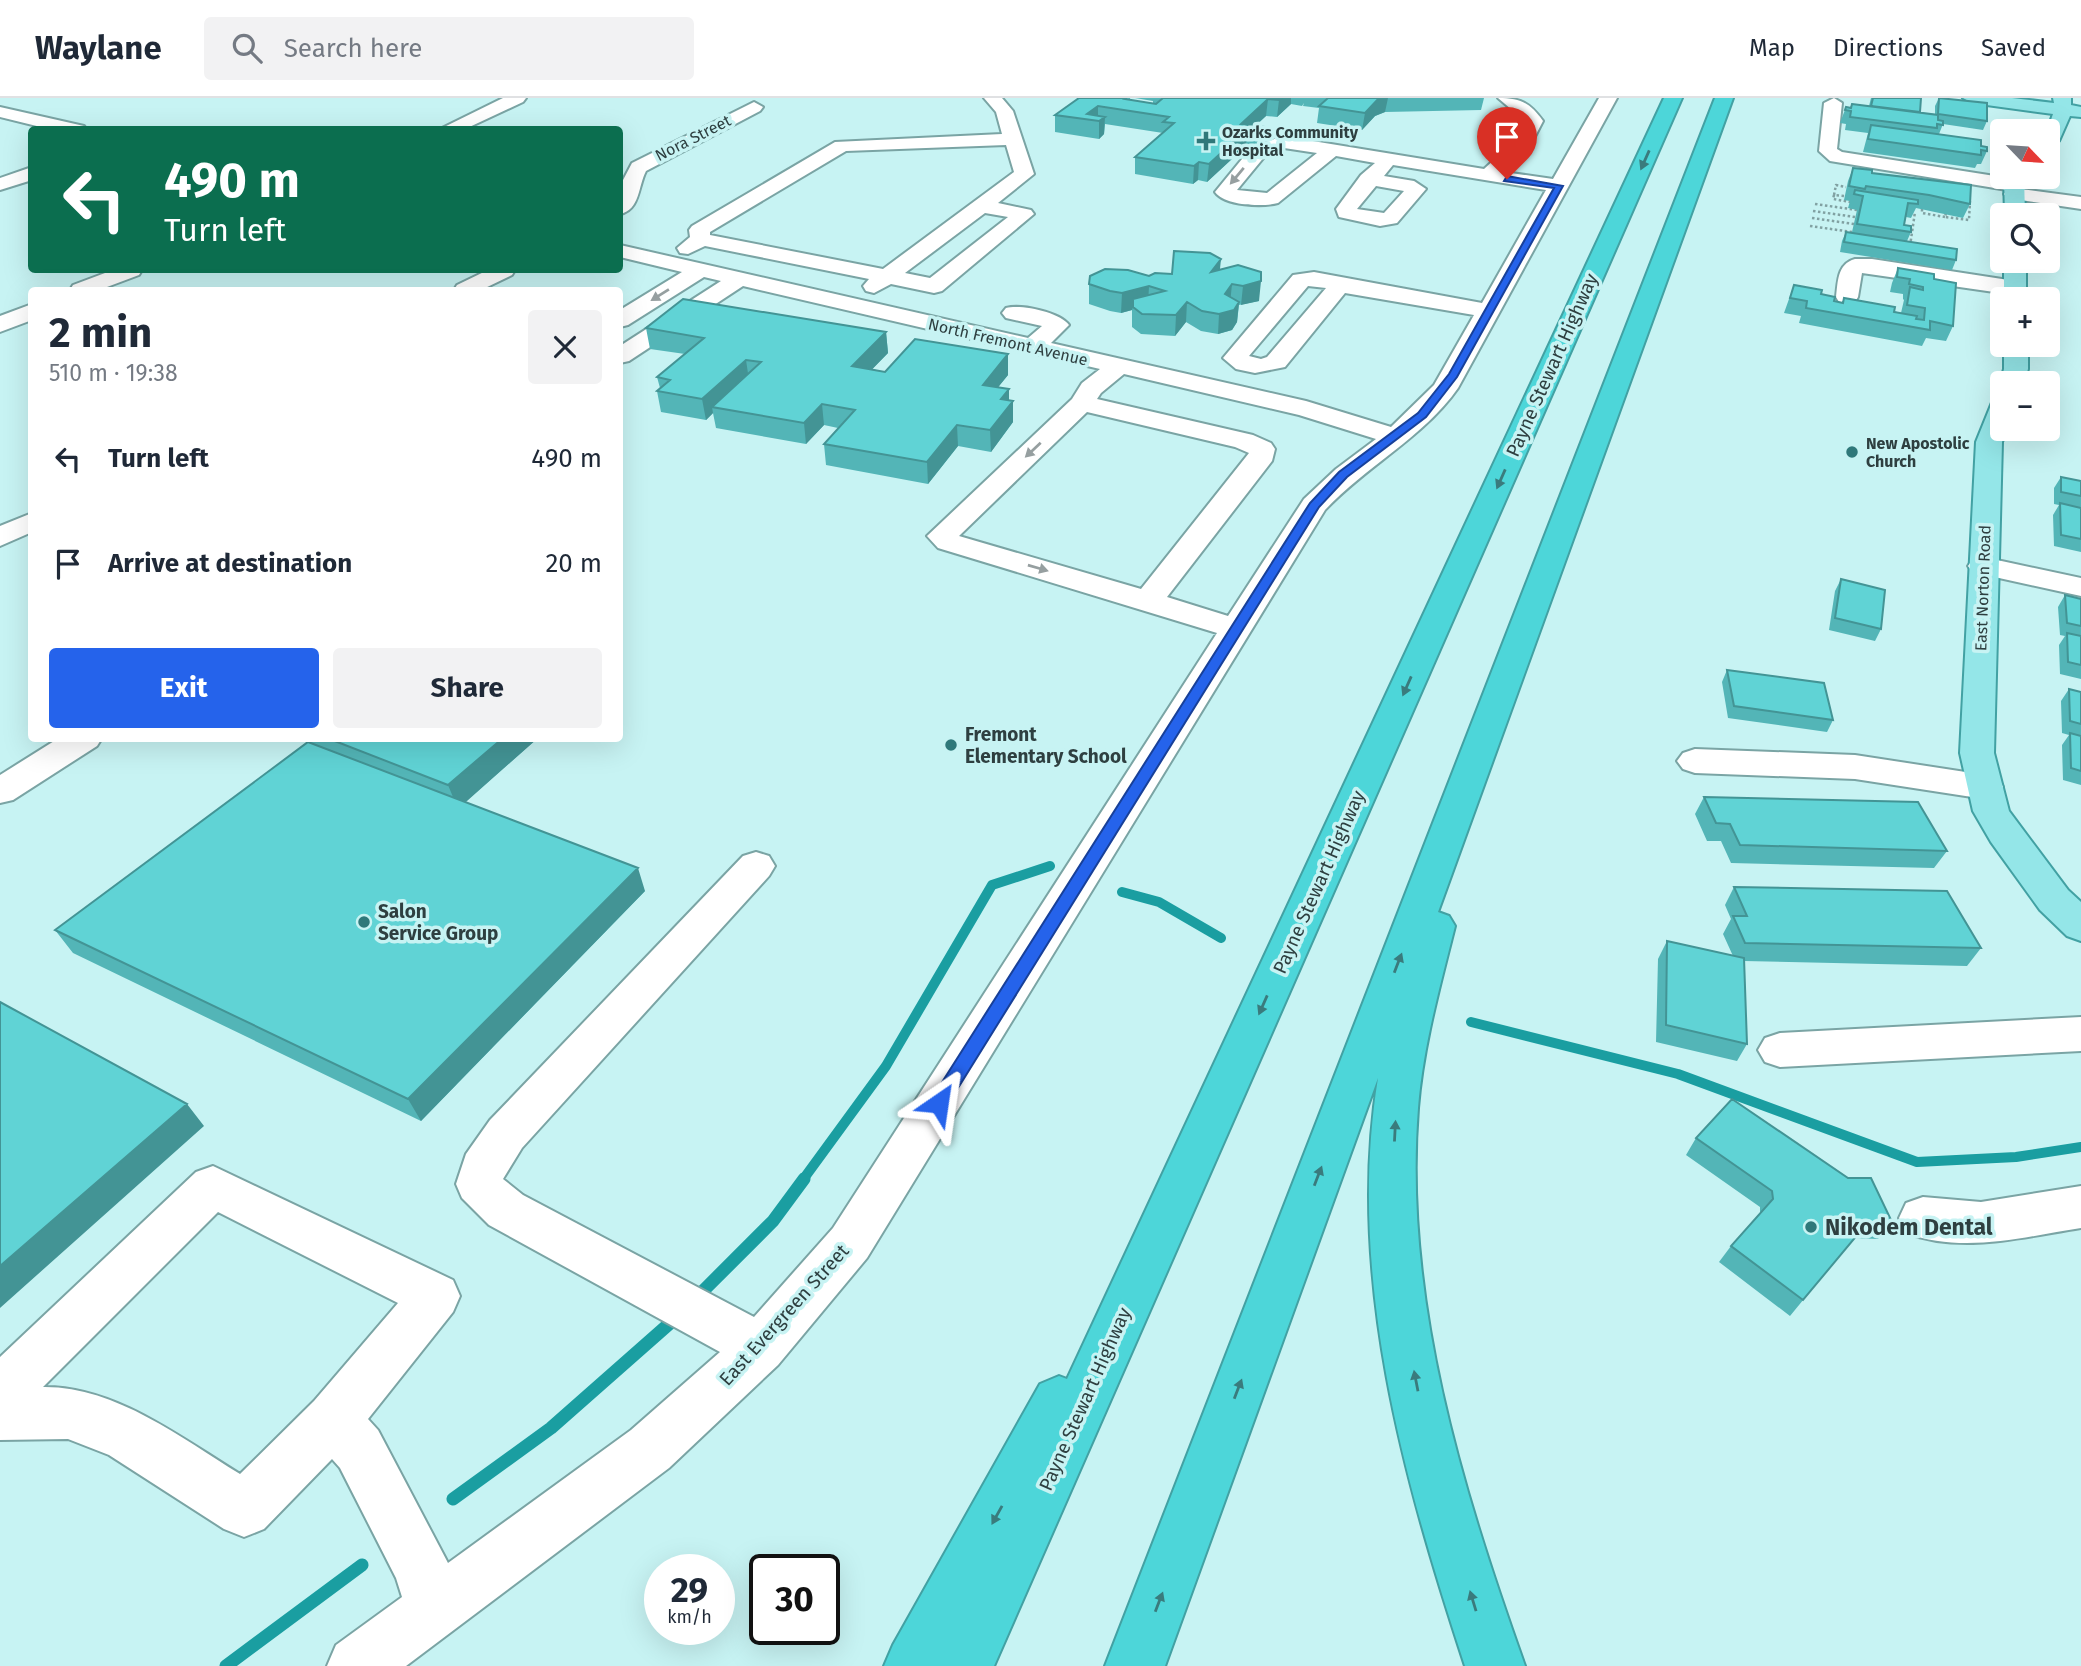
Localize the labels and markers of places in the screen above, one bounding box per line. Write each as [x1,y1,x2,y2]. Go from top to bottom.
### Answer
pin [1477,107,1537,179]
place label: Ozarks Community Hospital [1222,123,1359,160]
marker: Ozarks Community Hospital [1196,131,1216,151]
place label: New Apostolic Church [1866,434,1970,471]
marker: New Apostolic Church [1844,444,1860,460]
place label: Fremont Elementary School [965,723,1127,768]
marker: Fremont Elementary School [943,737,959,753]
place label: Salon Service Group [378,900,498,945]
marker: Salon Service Group [356,914,372,930]
place label: Nikodem Dental [1825,1213,1993,1241]
marker: Nikodem Dental [1803,1219,1819,1235]

